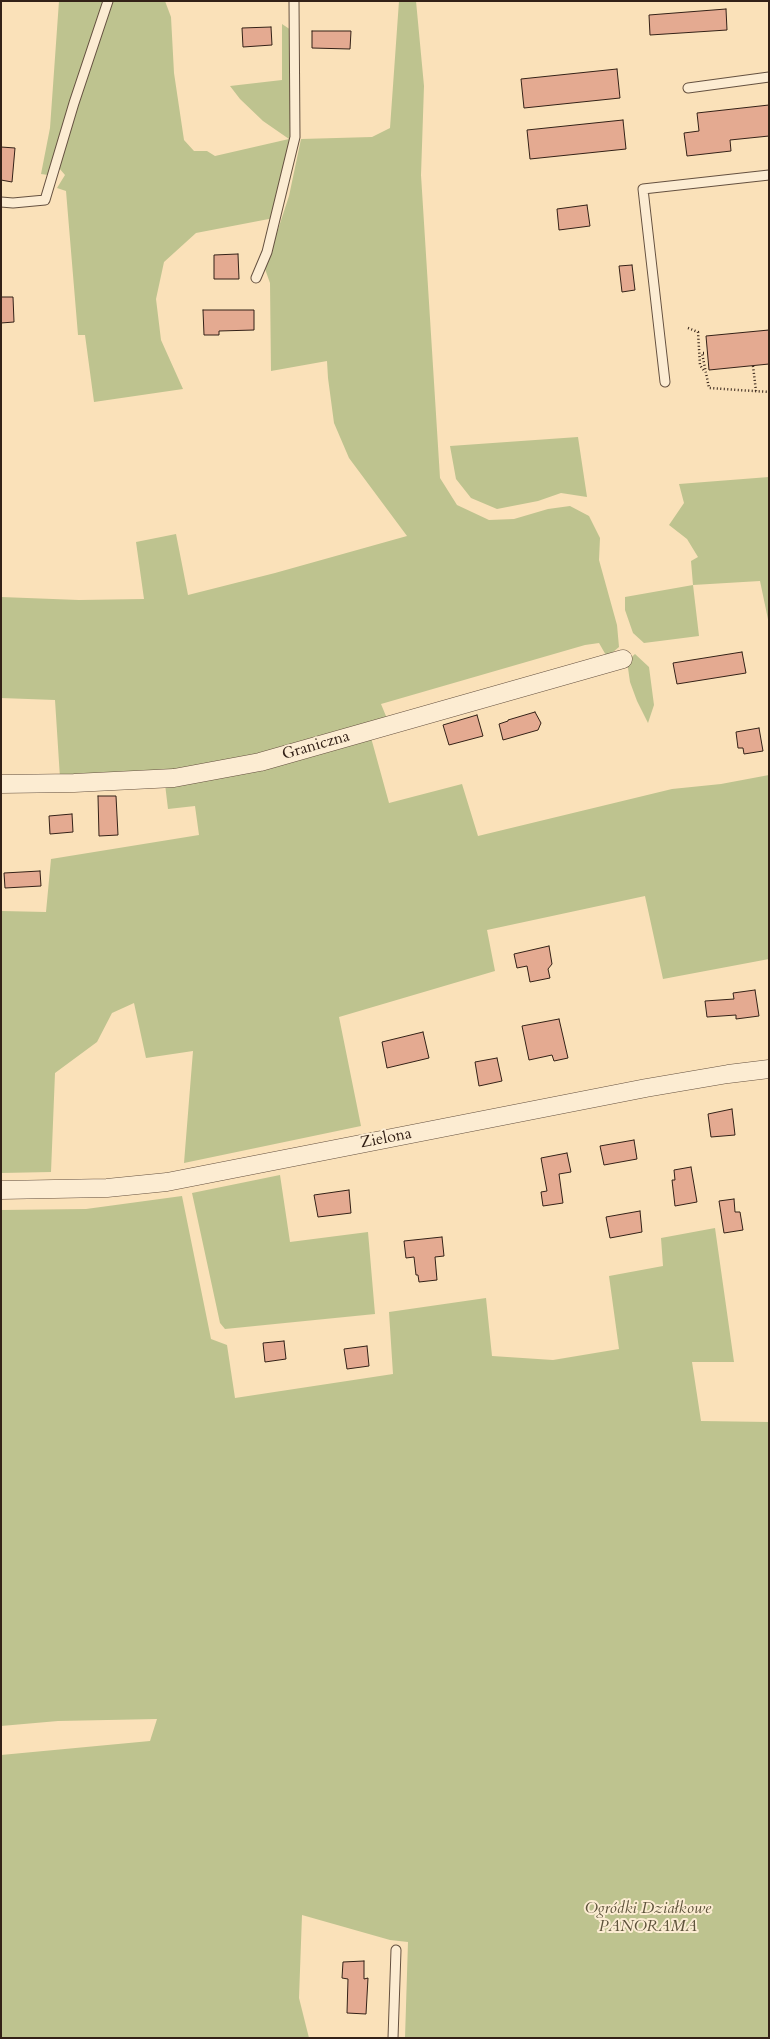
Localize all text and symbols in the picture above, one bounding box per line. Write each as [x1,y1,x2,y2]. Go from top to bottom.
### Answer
street label: Graniczna [280,727,352,765]
street label: Zielona [359,1125,413,1153]
park label: Ogródki Działkowe PANORAMA [585,1899,711,1937]

